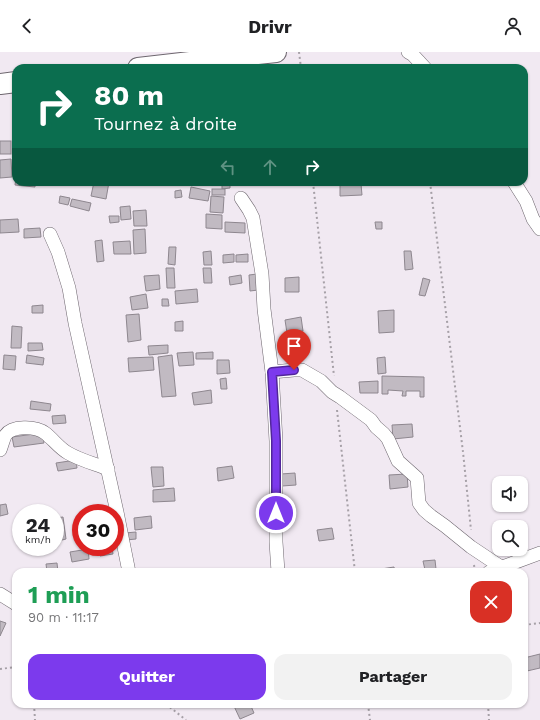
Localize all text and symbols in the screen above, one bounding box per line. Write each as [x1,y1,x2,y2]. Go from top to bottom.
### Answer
icon: back [16,15,38,37]
icon: person [502,15,524,37]
text: Drivr [248,16,292,37]
text: 80 m [94,79,164,112]
icon: right [28,80,80,132]
text: Tournez à droite [94,113,237,134]
icon: left [217,156,239,178]
icon: ahead [259,156,281,178]
icon: right [301,156,323,178]
pin [277,329,311,370]
icon: arrive [283,335,305,357]
map controls [492,476,528,556]
button: sound [492,476,528,512]
position arrow [255,492,297,534]
speed limit sign: 30 [72,504,124,556]
text: 24 [26,513,50,537]
button: search [492,520,528,556]
text: km/h [25,534,51,545]
text: 1 min [28,581,90,609]
button: close [470,581,512,623]
text: 90 m · 11:17 [28,610,99,625]
button: Quitter [28,654,266,700]
button: Partager [274,654,512,700]

